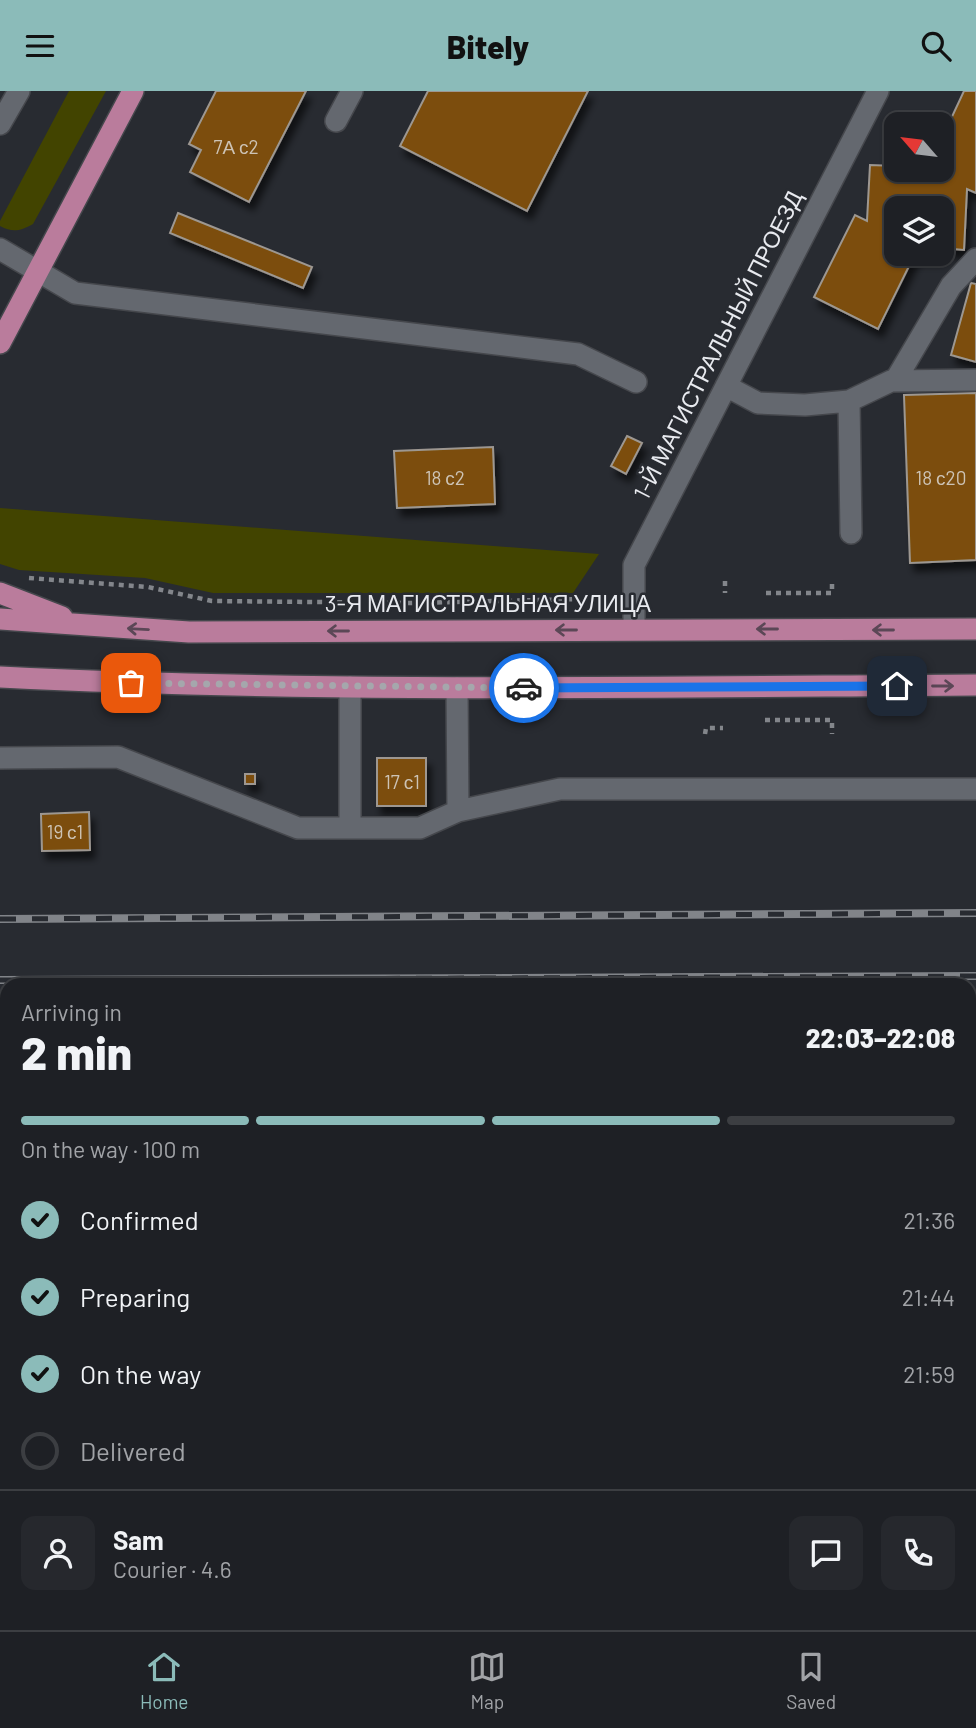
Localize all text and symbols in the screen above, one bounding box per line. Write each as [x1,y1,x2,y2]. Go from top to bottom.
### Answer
icon: menu [21,27,59,65]
text: Bitely [447,27,529,65]
icon: search [917,27,955,65]
north arrow [884,112,954,182]
map controls [884,112,954,266]
house number: 7А с2 [213,135,259,158]
street label: 1-Й МАГИСТРАЛЬНЫЙ ПРОЕЗД [627,185,808,504]
button: layers [884,196,954,266]
house number: 18 с2 [425,466,465,489]
house number: 18 с20 [916,466,966,489]
street label: 3-Я МАГИСТРАЛЬНАЯ УЛИЦА [325,589,652,617]
one-way arrow [127,622,150,635]
one-way arrow [756,622,779,636]
one-way arrow [555,623,578,637]
one-way arrow [872,623,895,637]
one-way arrow [327,624,350,638]
pin [101,653,161,713]
courier [489,653,559,723]
pin [867,656,927,716]
icon: bag [112,664,150,702]
icon: home [878,667,916,705]
icon: car [505,669,543,707]
one-way arrow [931,679,954,693]
house number: 17 с1 [384,770,420,793]
house number: 19 с1 [47,820,83,843]
text: Arriving in [21,998,122,1026]
text: 22:03–22:08 [806,1022,955,1053]
text: 2 min [21,1024,132,1079]
text: On the way · 100 m [21,1135,200,1163]
icon: check [21,1201,59,1239]
text: Confirmed [80,1204,199,1235]
text: 21:36 [903,1206,955,1234]
icon: check [21,1278,59,1316]
text: Preparing [80,1281,190,1312]
text: 21:44 [902,1283,955,1311]
icon: check [21,1355,59,1393]
text: On the way [80,1358,201,1389]
text: 21:59 [903,1360,955,1388]
text: Delivered [80,1435,186,1466]
button: person [21,1516,95,1590]
button: chat [789,1516,863,1590]
button: phone [881,1516,955,1590]
text: Sam [113,1524,164,1555]
text: Courier · 4.6 [113,1555,232,1583]
tab: Home [140,1648,188,1713]
tab: Map [468,1648,506,1713]
tab: Saved [786,1648,836,1713]

